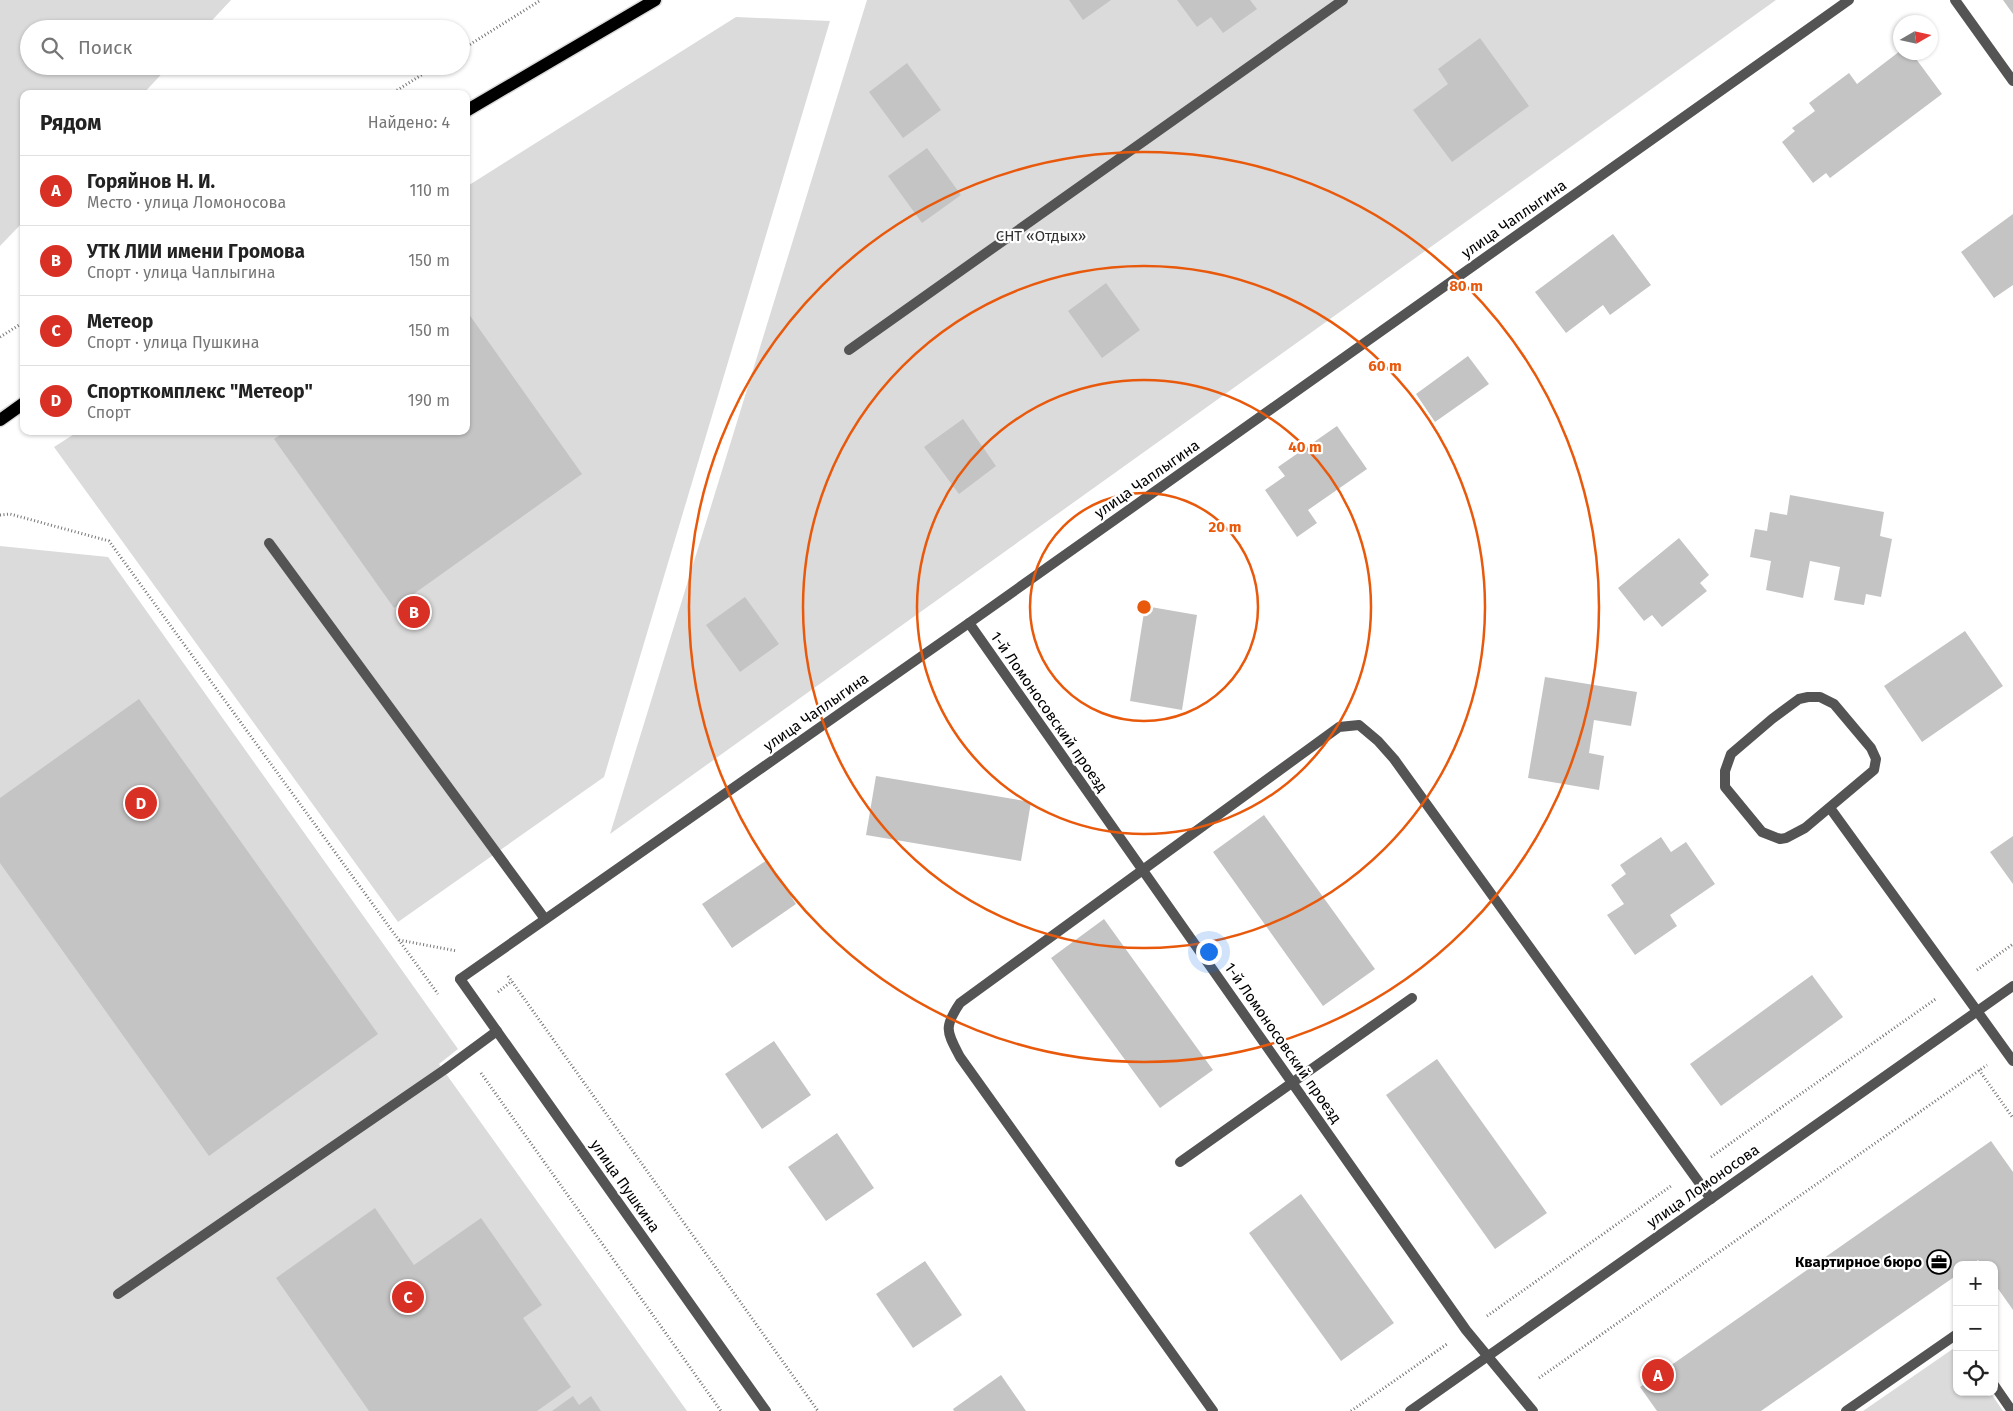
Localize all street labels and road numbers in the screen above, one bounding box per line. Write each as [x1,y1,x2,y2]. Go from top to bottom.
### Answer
street label: улица Чаплыгина [1458,176,1570,262]
street label: улица Чаплыгина [1091,436,1203,522]
street label: 1-й Ломоносовский проезд [987,628,1111,796]
street label: улица Чаплыгина [760,669,872,755]
street label: 1-й Ломоносовский проезд [1221,959,1345,1127]
street label: улица Пушкина [586,1136,664,1236]
street label: улица Ломоносова [1643,1140,1763,1232]

